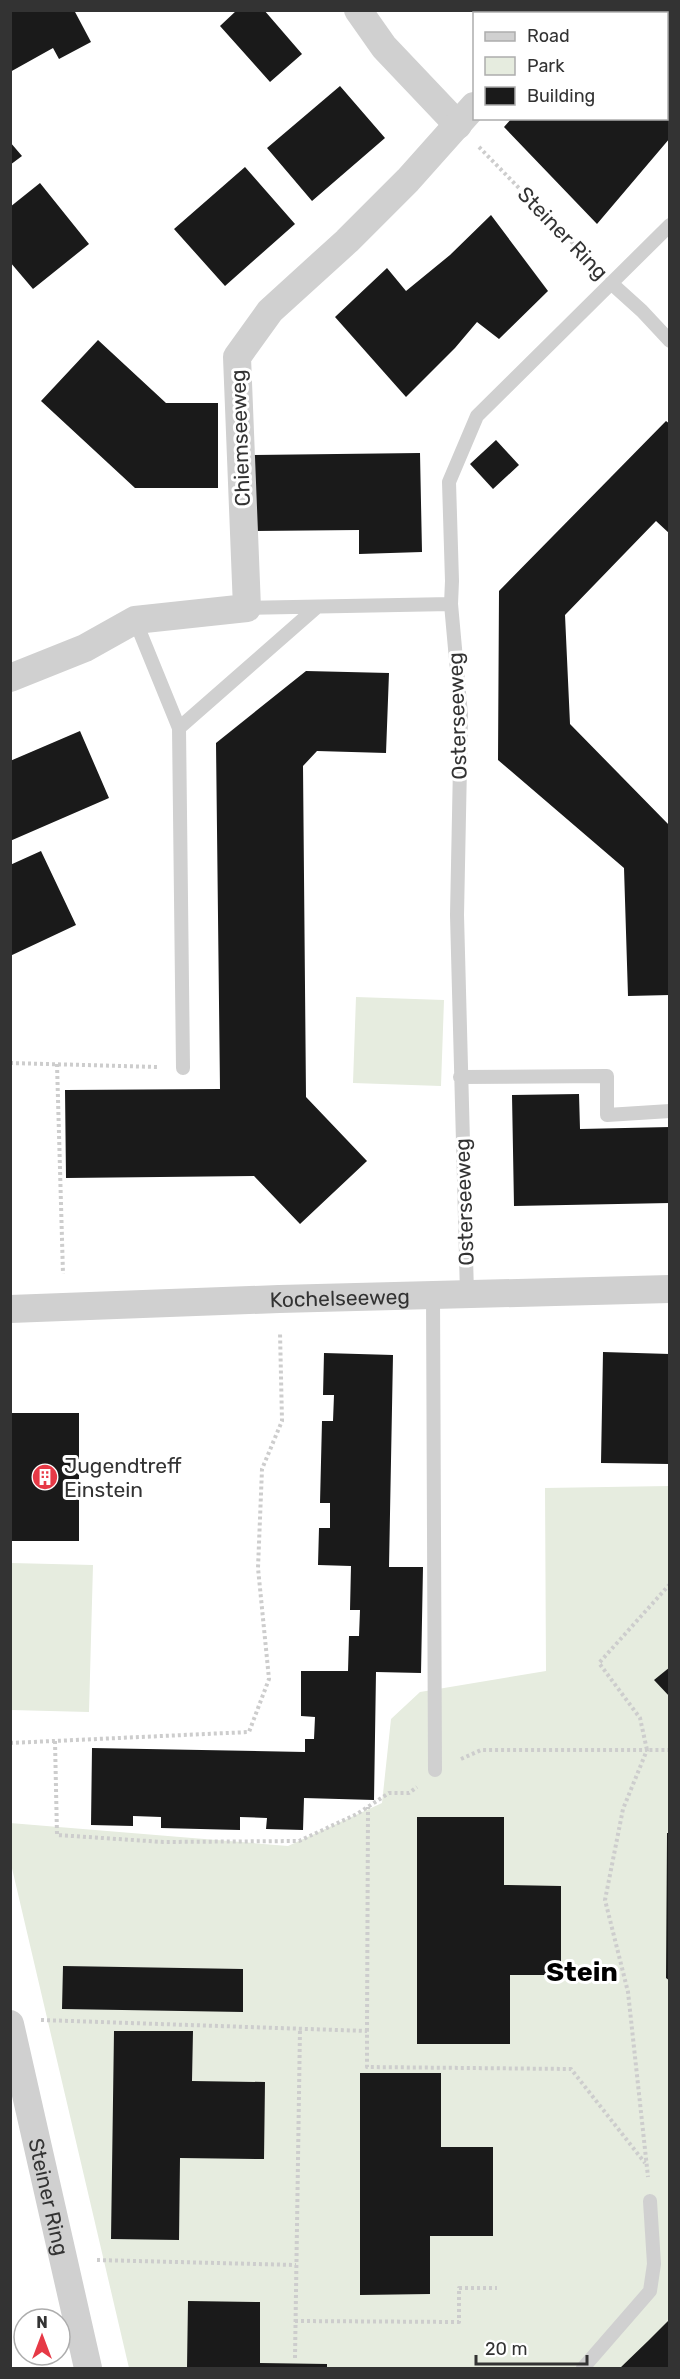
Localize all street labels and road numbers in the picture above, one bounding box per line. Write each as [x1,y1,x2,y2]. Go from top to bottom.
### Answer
street label: Steiner Ring [513,181,613,285]
street label: Chiemseeweg [225,369,255,507]
street label: Osterseeweg [442,652,472,780]
street label: Osterseeweg [449,1138,479,1266]
street label: Kochelseeweg [269,1283,410,1312]
street label: Steiner Ring [24,2136,75,2258]

